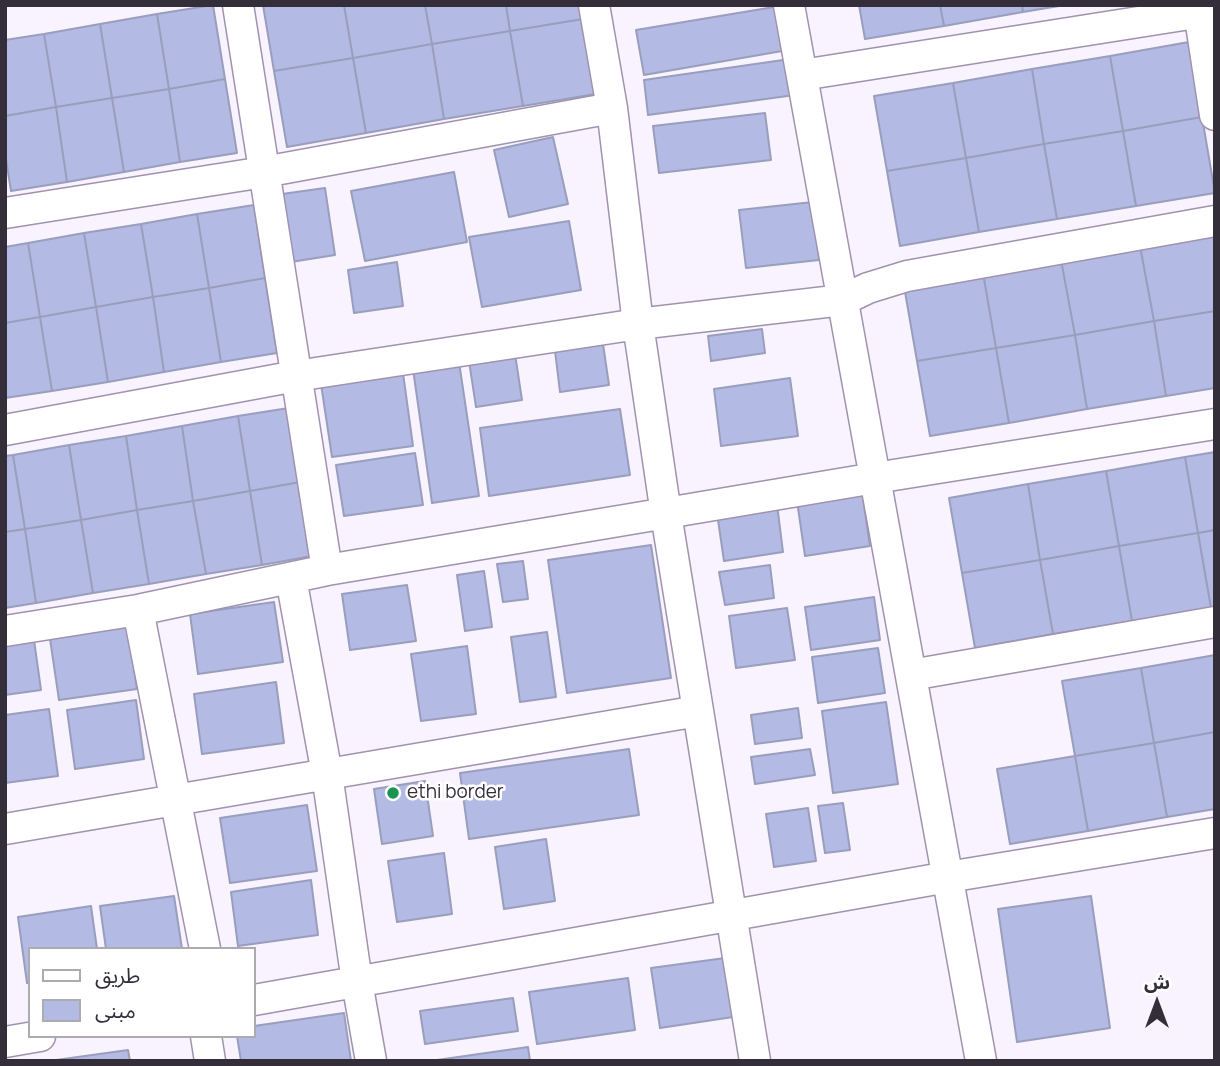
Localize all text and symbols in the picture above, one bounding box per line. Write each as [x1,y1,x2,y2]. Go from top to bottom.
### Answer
place label: ethi border [407,782,504,804]
marker: ethi border [385,785,401,801]
legend [28,947,256,1038]
text: طريق [95,961,140,989]
north arrow [1122,968,1192,1038]
text: ش [1144,969,1170,995]
text: مبنى [95,996,136,1024]

